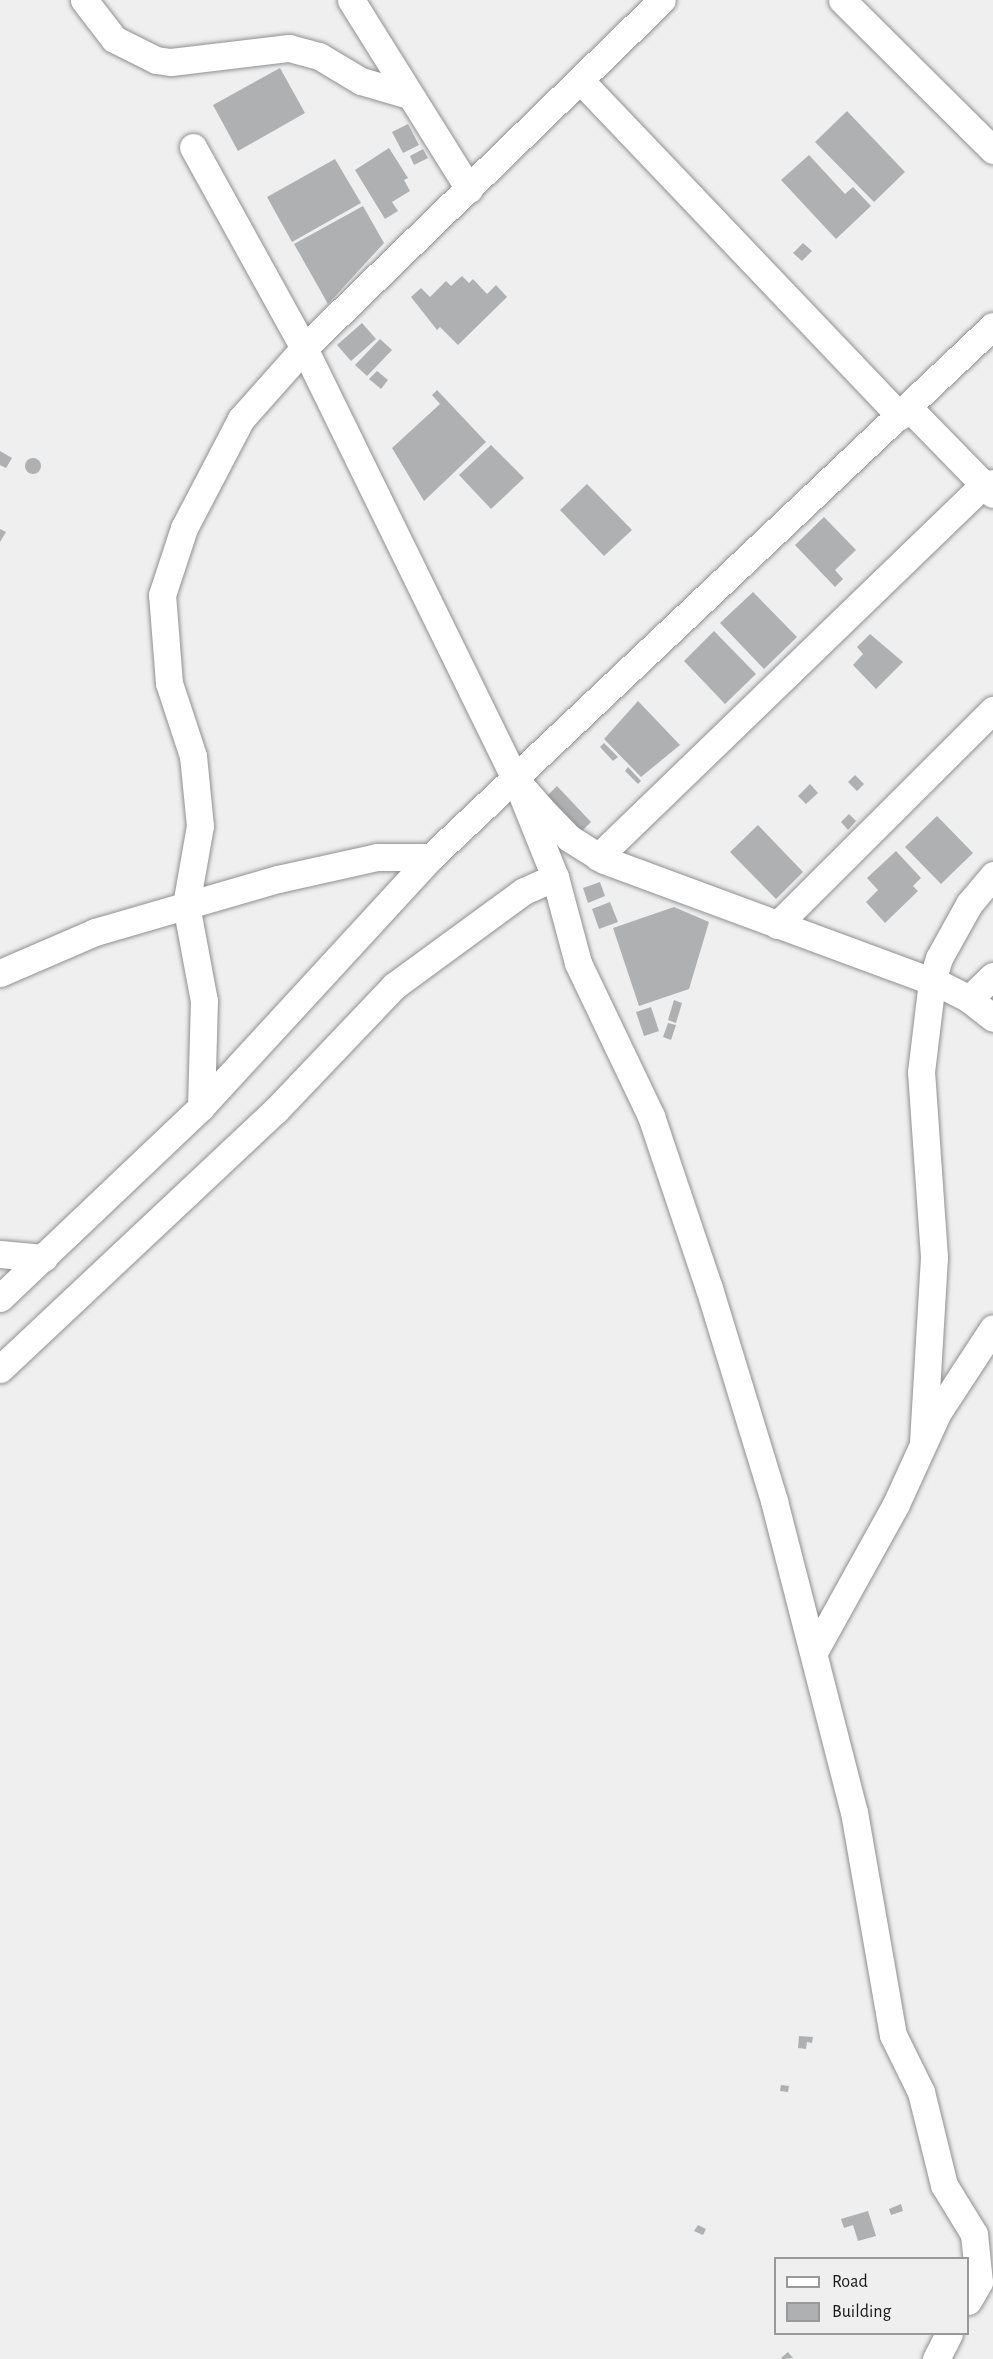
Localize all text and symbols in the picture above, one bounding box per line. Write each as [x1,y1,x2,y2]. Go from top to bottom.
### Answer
legend [774,2257,969,2335]
text: Road [832,2273,868,2291]
text: Building [832,2303,891,2321]

